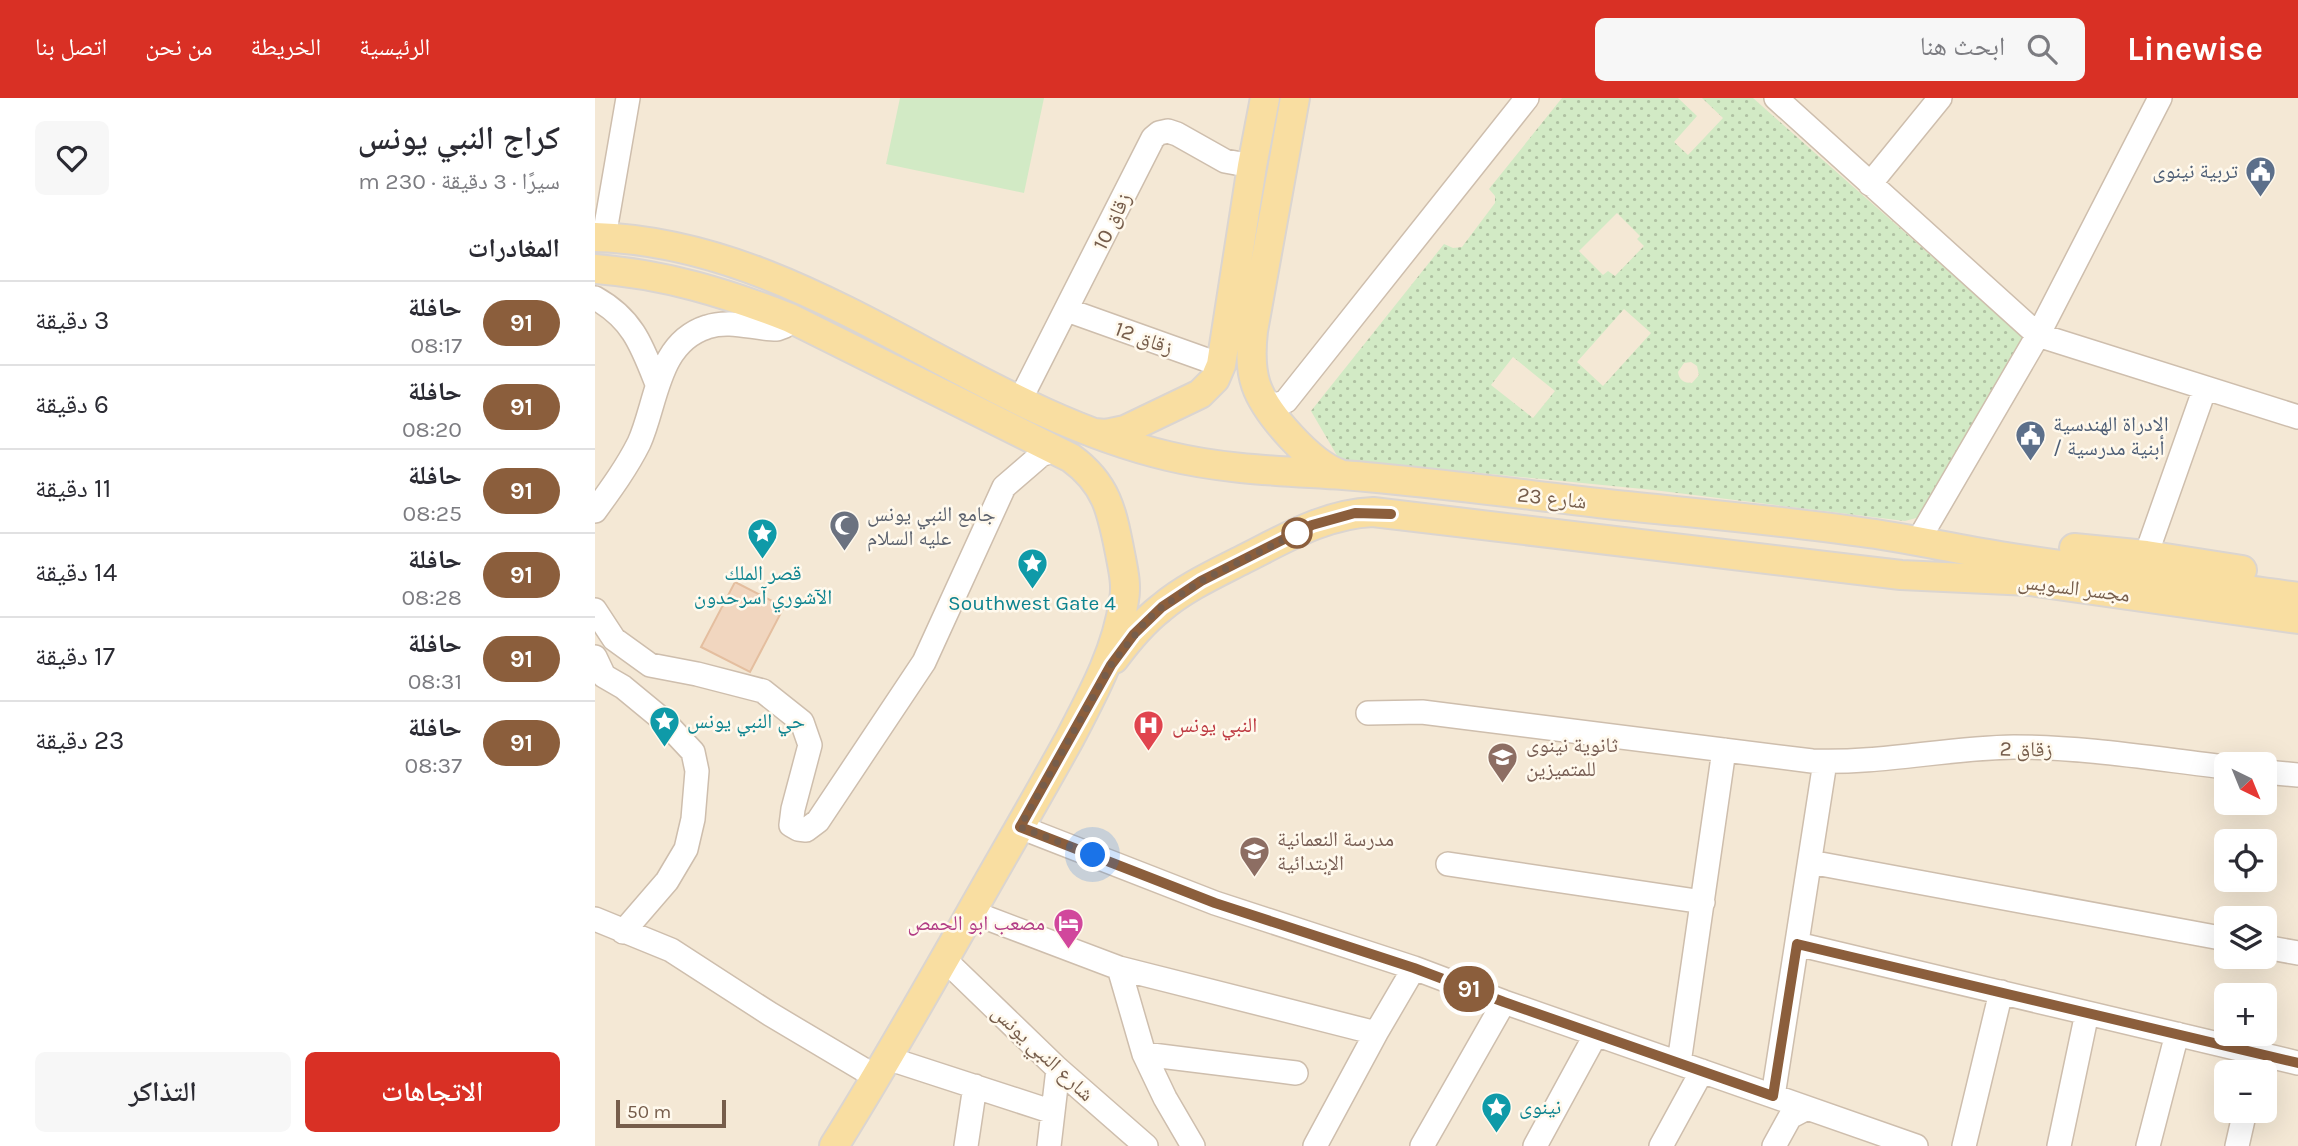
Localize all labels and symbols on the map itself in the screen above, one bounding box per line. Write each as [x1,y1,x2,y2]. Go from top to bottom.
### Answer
public building icon: تربية نينوى [2244,154,2278,198]
place label: تربية نينوى [2152,159,2238,183]
street label: زقاق 10 [1088,189,1137,254]
street label: زقاق 12 [1111,316,1176,360]
place label: الادراة الهندسية / أبنية مدرسية [2053,412,2169,460]
public building icon: الادراة الهندسية / أبنية مدرسية [2013,419,2047,463]
street label: شارع 23 [1516,482,1588,515]
place label: جامع النبي يونس عليه السلام [867,502,996,552]
mosque icon: جامع النبي يونس عليه السلام [827,509,861,553]
place icon: قصر الملك الآشوري آسرحدون [746,516,780,560]
unlabelled marker [1282,518,1312,548]
place icon: Southwest Gate 4 [1015,546,1049,590]
place label: قصر الملك الآشوري آسرحدون [694,561,832,613]
street label: مجسر السويس [2016,569,2131,608]
place label: Southwest Gate 4 [948,591,1116,615]
place icon: حي النبي يونس [647,704,681,748]
hospital icon: النبي يونس [1132,708,1166,752]
place label: حي النبي يونس [687,709,805,737]
place label: النبي يونس [1172,713,1257,741]
place label: ثانوية نينوى للمتميزين [1526,733,1618,782]
street label: زقاق 2 [1999,737,2053,762]
school or university icon: ثانوية نينوى للمتميزين [1486,740,1520,784]
north arrow [2214,752,2277,816]
place label: مدرسة النعمانية الإبتدائية [1277,827,1394,876]
school or university icon: مدرسة النعمانية الإبتدائية [1237,834,1271,878]
your location [1075,837,1110,872]
hotel icon: مصعب ابو الحمص [1051,906,1085,950]
place label: مصعب ابو الحمص [907,911,1045,936]
line badge: 91 [1437,966,1501,1012]
street label: شارع النبي يونس [984,1000,1099,1109]
place icon: نينوى [1479,1090,1513,1134]
place label: نينوى [1519,1095,1561,1119]
scale bar [616,1097,726,1129]

